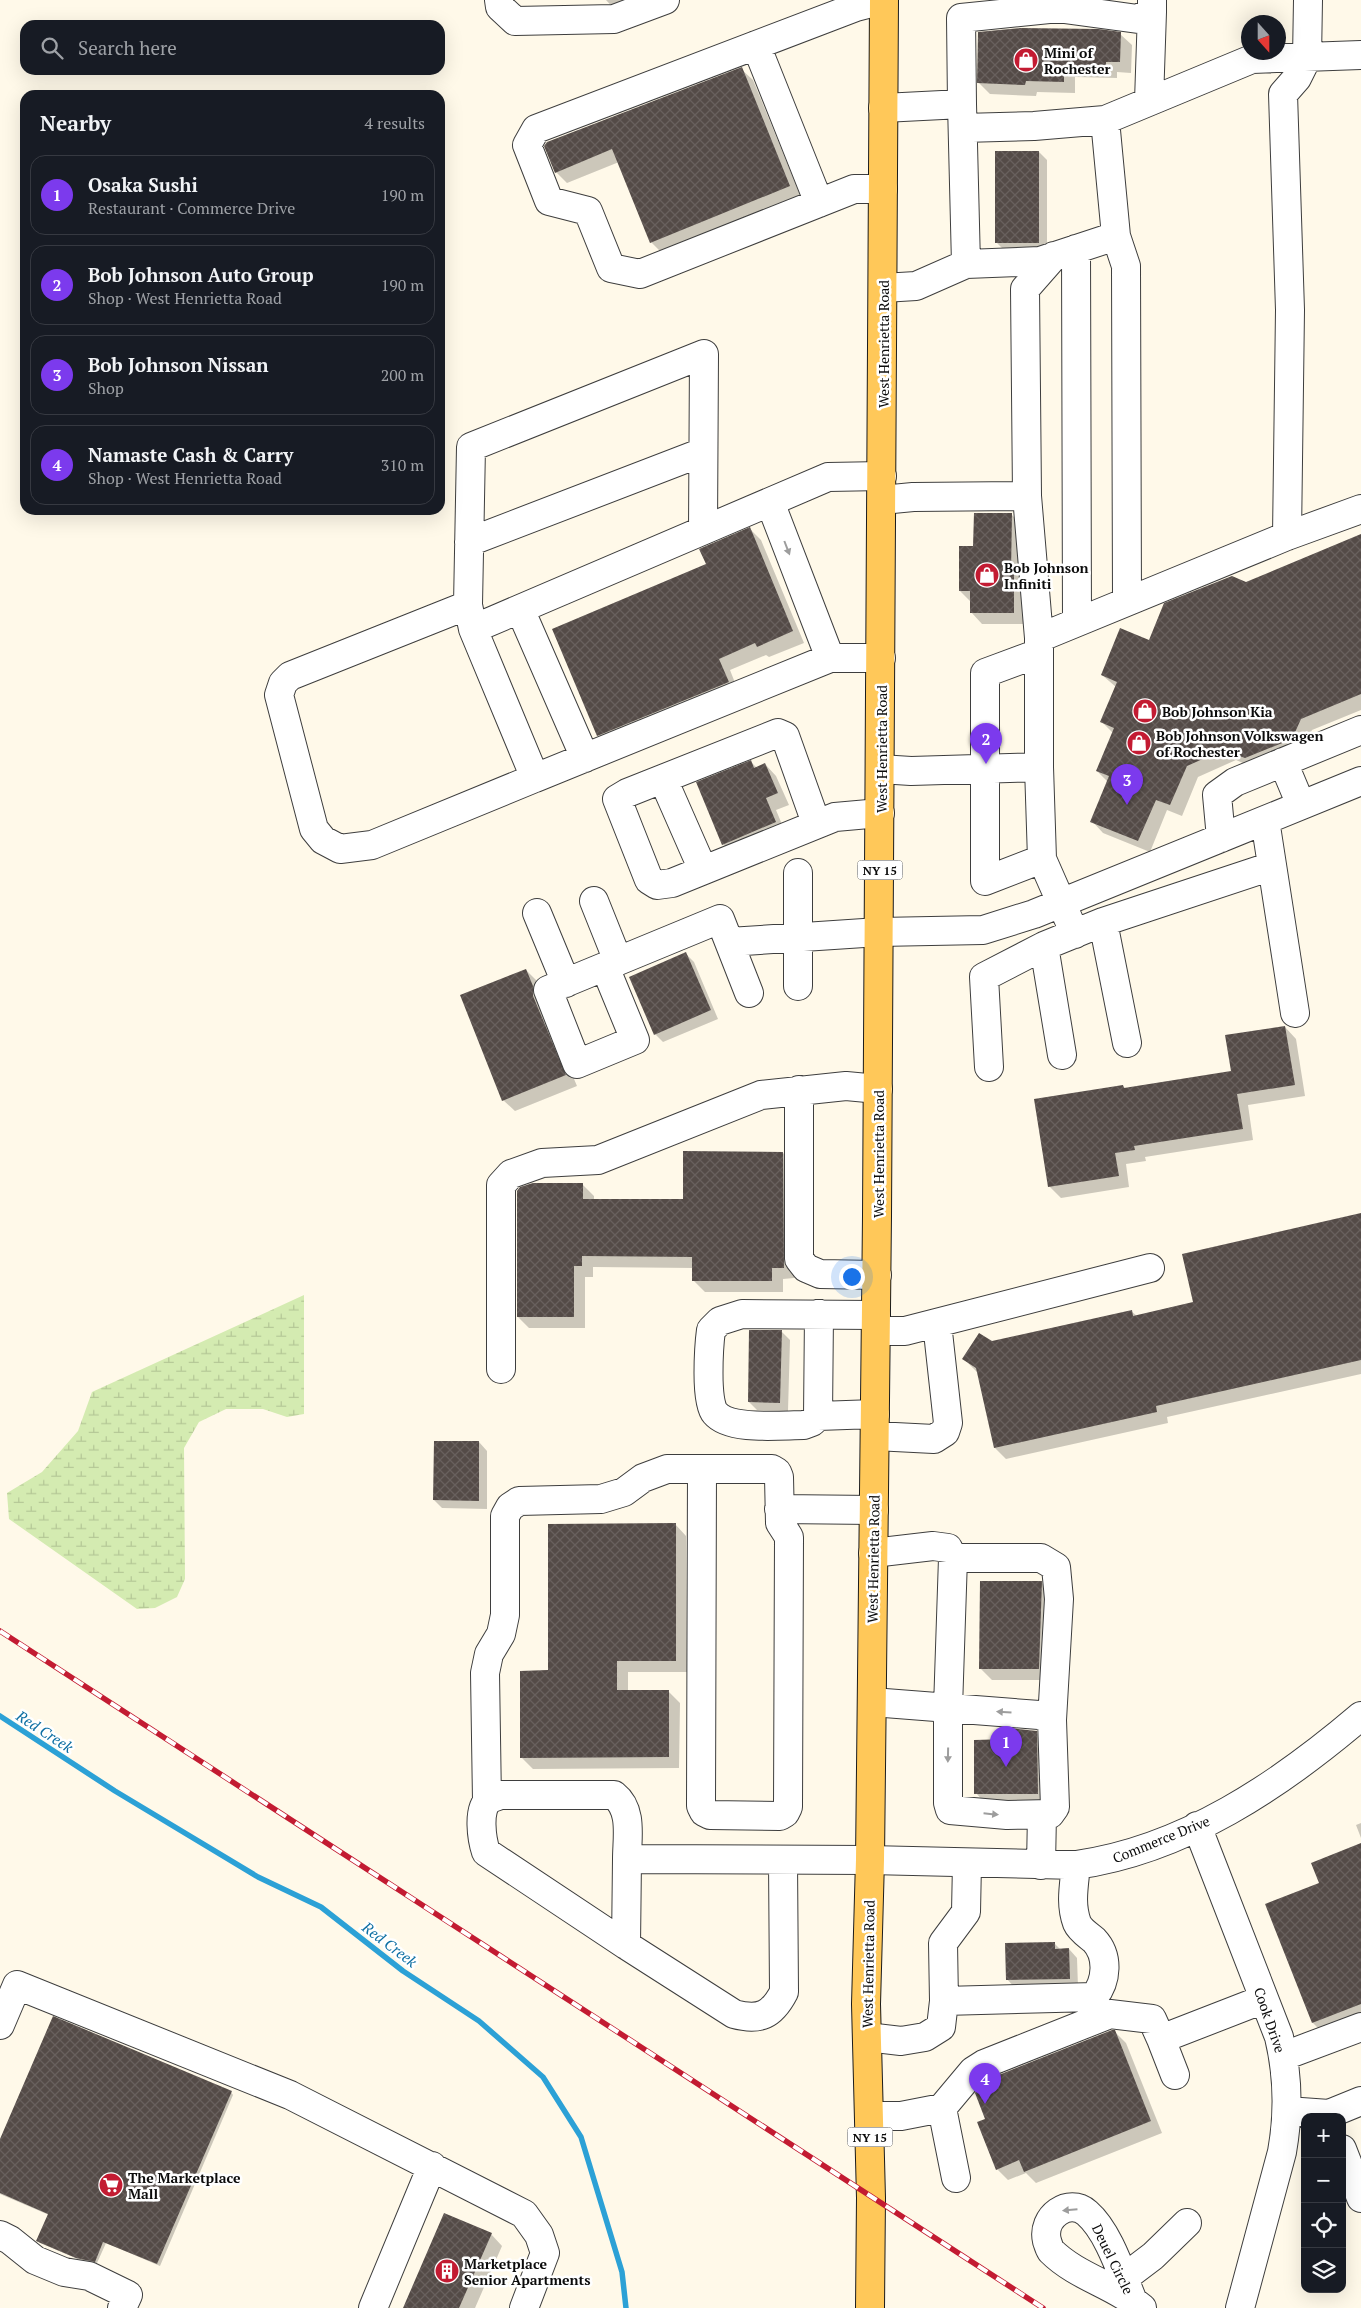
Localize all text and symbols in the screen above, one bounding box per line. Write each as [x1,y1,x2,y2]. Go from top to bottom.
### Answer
north arrow [1241,15,1286,60]
search box [20,20,445,75]
icon: search [38,34,66,62]
text: Search here [78,35,177,60]
place label: Mini of Rochester [1044,43,1110,78]
shop icon: Mini of Rochester [1013,47,1039,73]
text: Nearby [40,109,111,137]
text: 4 results [365,112,425,134]
text: Osaka Sushi [88,172,198,197]
text: 1 [52,184,62,206]
text: 190 m [381,184,424,206]
text: Restaurant · Commerce Drive [88,197,295,219]
text: Bob Johnson Auto Group [88,262,314,287]
text: 2 [52,274,62,296]
text: 190 m [381,274,424,296]
street label: West Henrietta Road [874,280,893,408]
text: Shop · West Henrietta Road [88,287,282,309]
text: Bob Johnson Nissan [88,352,268,377]
text: 3 [52,364,62,386]
text: 200 m [381,364,424,386]
text: Shop [88,377,124,399]
text: Namaste Cash & Carry [88,442,293,467]
text: 4 [52,454,62,476]
text: 310 m [381,454,424,476]
text: Shop · West Henrietta Road [88,467,282,489]
one-way arrow [783,541,791,556]
place label: Bob Johnson Infiniti [1004,558,1088,593]
shop icon: Bob Johnson Infiniti [974,562,1000,588]
street label: West Henrietta Road [872,685,891,813]
shop icon: Bob Johnson Kia [1132,698,1158,724]
place label: Bob Johnson Kia [1162,702,1273,721]
pin: 2 [970,723,1002,764]
place label: Bob Johnson Volkswagen of Rochester [1156,726,1324,761]
shop icon: Bob Johnson Volkswagen of Rochester [1126,730,1152,756]
pin: 3 [1111,764,1143,805]
road number: NY 15 [858,860,902,880]
street label: West Henrietta Road [869,1090,888,1218]
your location [839,1264,865,1290]
street label: West Henrietta Road [862,1495,884,1623]
water label: Red Creek [12,1705,78,1757]
one-way arrow [996,1708,1012,1716]
pin: 1 [990,1726,1022,1767]
one-way arrow [944,1748,952,1764]
one-way arrow [984,1810,1000,1818]
street label: Commerce Drive [1110,1811,1212,1867]
street label: West Henrietta Road [857,1900,879,2028]
water label: Red Creek [358,1916,422,1972]
street label: Cook Drive [1250,1985,1290,2055]
pin: 4 [969,2063,1001,2104]
map controls [1301,2113,1346,2293]
button: + [1301,2113,1346,2158]
road number: NY 15 [848,2128,892,2146]
button: − [1301,2158,1346,2203]
place label: The Marketplace Mall [128,2168,241,2203]
supermarket icon: The Marketplace Mall [98,2172,124,2198]
button: locate [1301,2203,1346,2248]
one-way arrow [1061,2206,1077,2214]
street label: Deuel Circle [1088,2221,1138,2297]
button: layers [1301,2248,1346,2293]
place label: Marketplace Senior Apartments [464,2254,591,2289]
building icon: Marketplace Senior Apartments [434,2258,460,2284]

